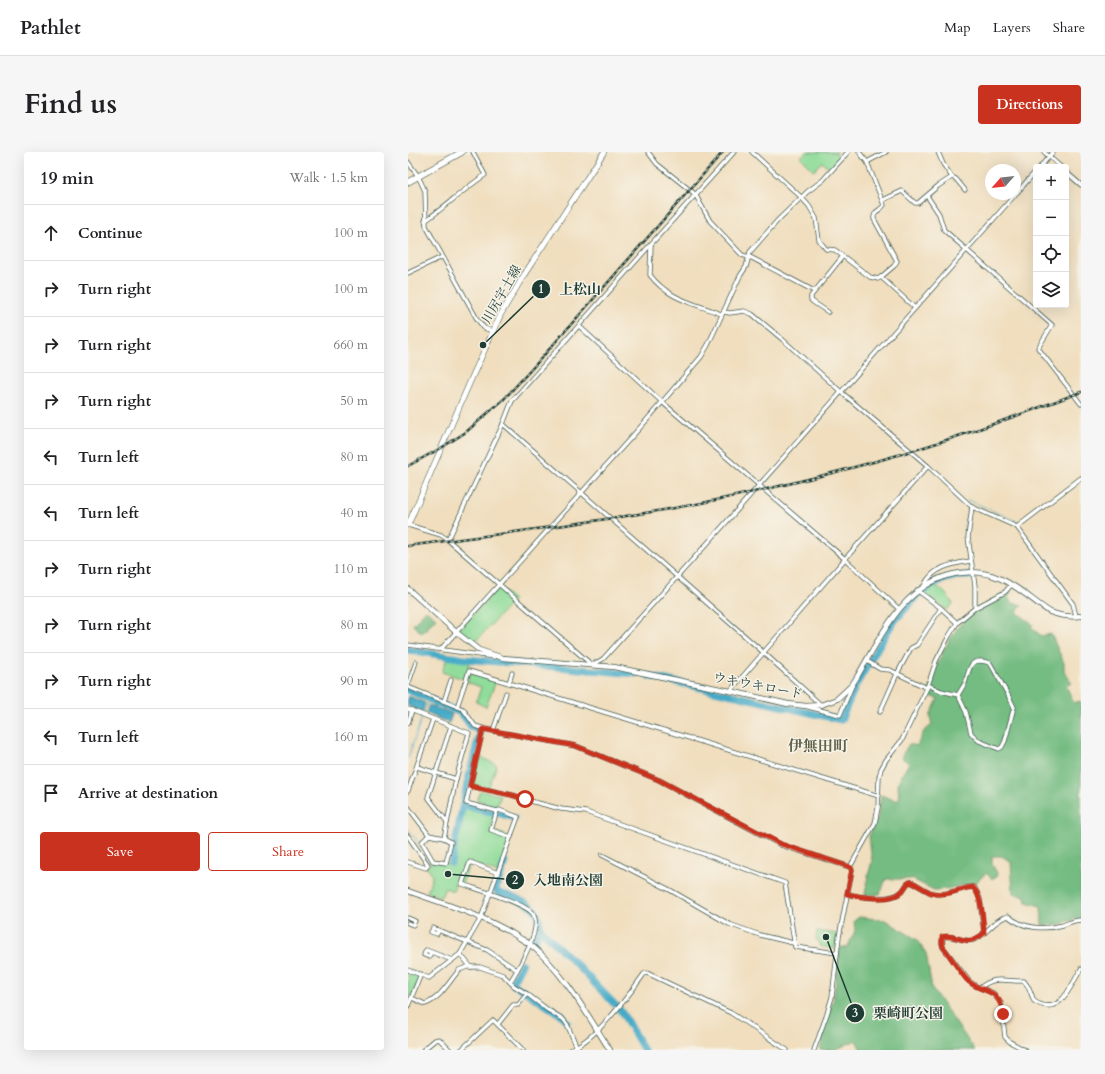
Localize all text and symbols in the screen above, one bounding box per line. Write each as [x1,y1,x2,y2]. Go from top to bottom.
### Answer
text: Pathlet [20,15,81,41]
text: Map [944,18,971,37]
text: Layers [993,18,1031,37]
text: Share [1053,18,1085,37]
text: Find us [24,85,117,123]
button: Directions [978,85,1081,124]
north arrow [985,164,1021,200]
map controls [1033,164,1069,308]
button: + [1033,164,1069,200]
text: 19 min [40,167,94,190]
text: Walk · 1.5 km [289,169,368,187]
button: − [1033,200,1069,236]
icon: ahead [40,222,62,244]
text: Continue [78,223,143,243]
text: 100 m [334,224,368,242]
button: locate [1033,236,1069,272]
street label: 川尻宇土線 [478,262,526,327]
button: layers [1033,272,1069,308]
callout: 上松山 [531,276,609,302]
icon: right [40,278,62,300]
text: Turn right [78,279,151,299]
text: 100 m [334,280,368,298]
text: 上松山 [559,280,601,299]
text: 1 [538,281,544,297]
icon: right [40,334,62,356]
text: Turn right [78,335,151,355]
text: 660 m [334,336,368,354]
icon: right [40,390,62,412]
text: Turn right [78,391,151,411]
text: 50 m [340,392,368,410]
icon: left [40,446,62,468]
text: Turn left [78,447,139,467]
text: 80 m [340,448,368,466]
icon: left [40,502,62,524]
text: Turn left [78,503,139,523]
text: 40 m [340,504,368,522]
icon: right [40,558,62,580]
text: Turn right [78,559,151,579]
text: 110 m [334,560,368,578]
icon: right [40,614,62,636]
text: Turn right [78,615,151,635]
text: 80 m [340,616,368,634]
street label: ウキウキロード [711,668,804,703]
icon: right [40,670,62,692]
text: Turn right [78,671,151,691]
text: 90 m [340,672,368,690]
icon: left [40,726,62,748]
text: Turn left [78,727,139,747]
text: 160 m [334,728,368,746]
district label: 伊無田町 [788,736,848,756]
icon: arrive [40,782,62,804]
text: Arrive at destination [78,783,218,803]
route start [516,790,534,808]
button: Save [40,832,200,871]
button: Share [208,832,368,871]
callout: 入地南公園 [505,867,611,893]
text: 入地南公園 [533,871,603,890]
text: 2 [512,872,518,888]
callout: 栗崎町公園 [845,1000,951,1026]
text: 栗崎町公園 [873,1004,943,1023]
text: 3 [852,1005,858,1021]
route end [994,1005,1012,1023]

